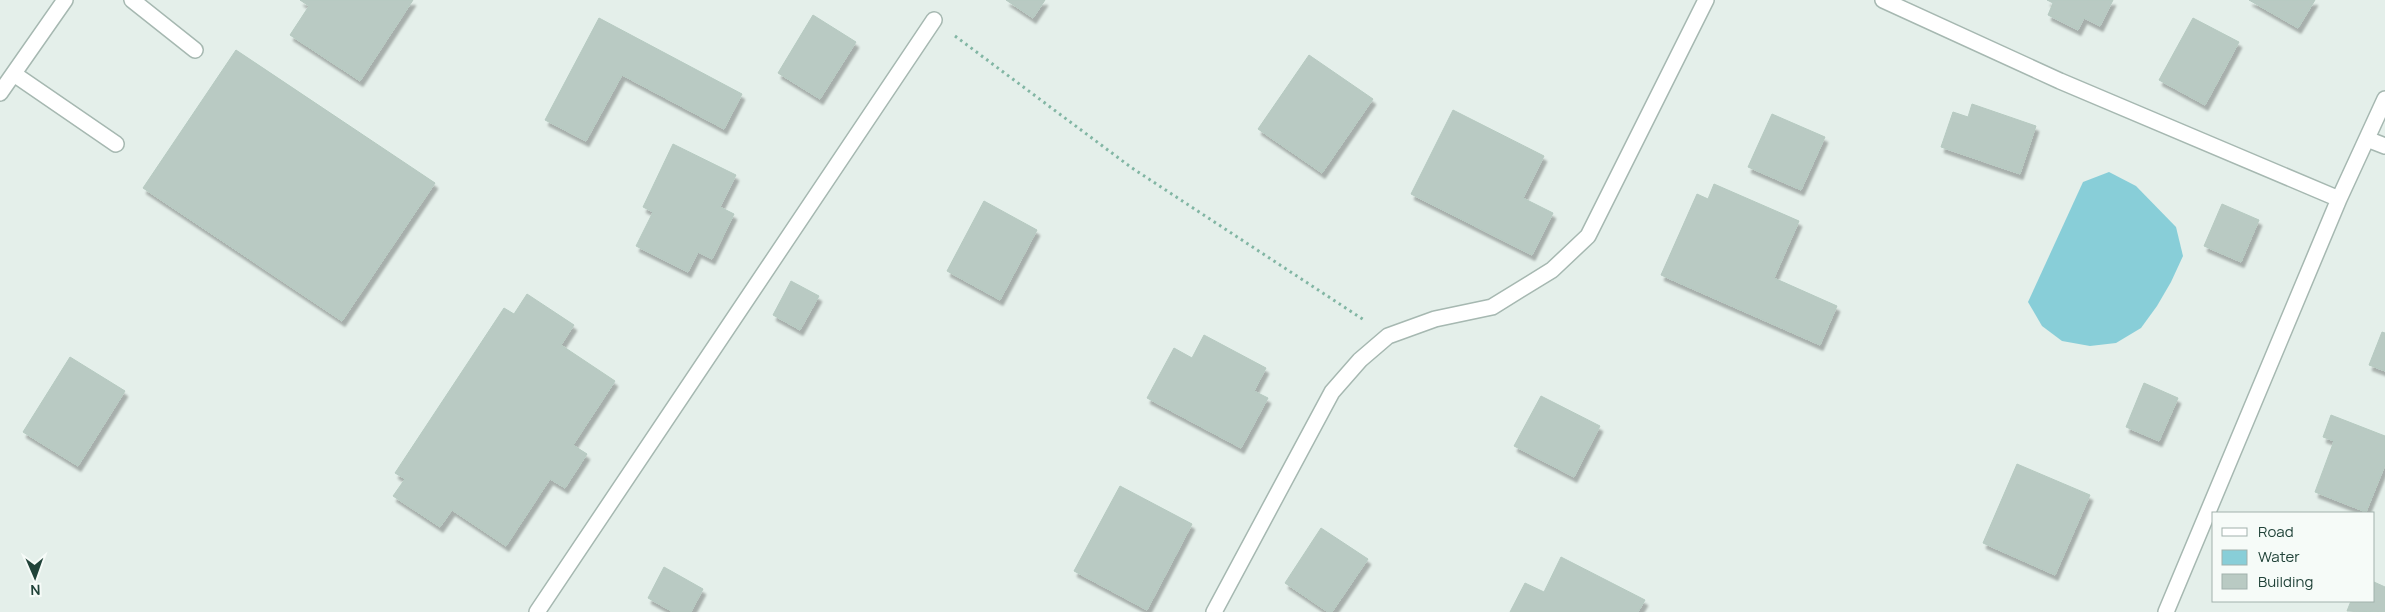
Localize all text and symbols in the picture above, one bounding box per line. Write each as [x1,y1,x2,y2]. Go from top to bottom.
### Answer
legend [2212,512,2375,602]
text: Road [2258,521,2294,542]
text: Water [2258,546,2300,567]
north arrow [10,552,60,602]
text: Building [2258,571,2313,592]
text: N [30,581,41,600]

